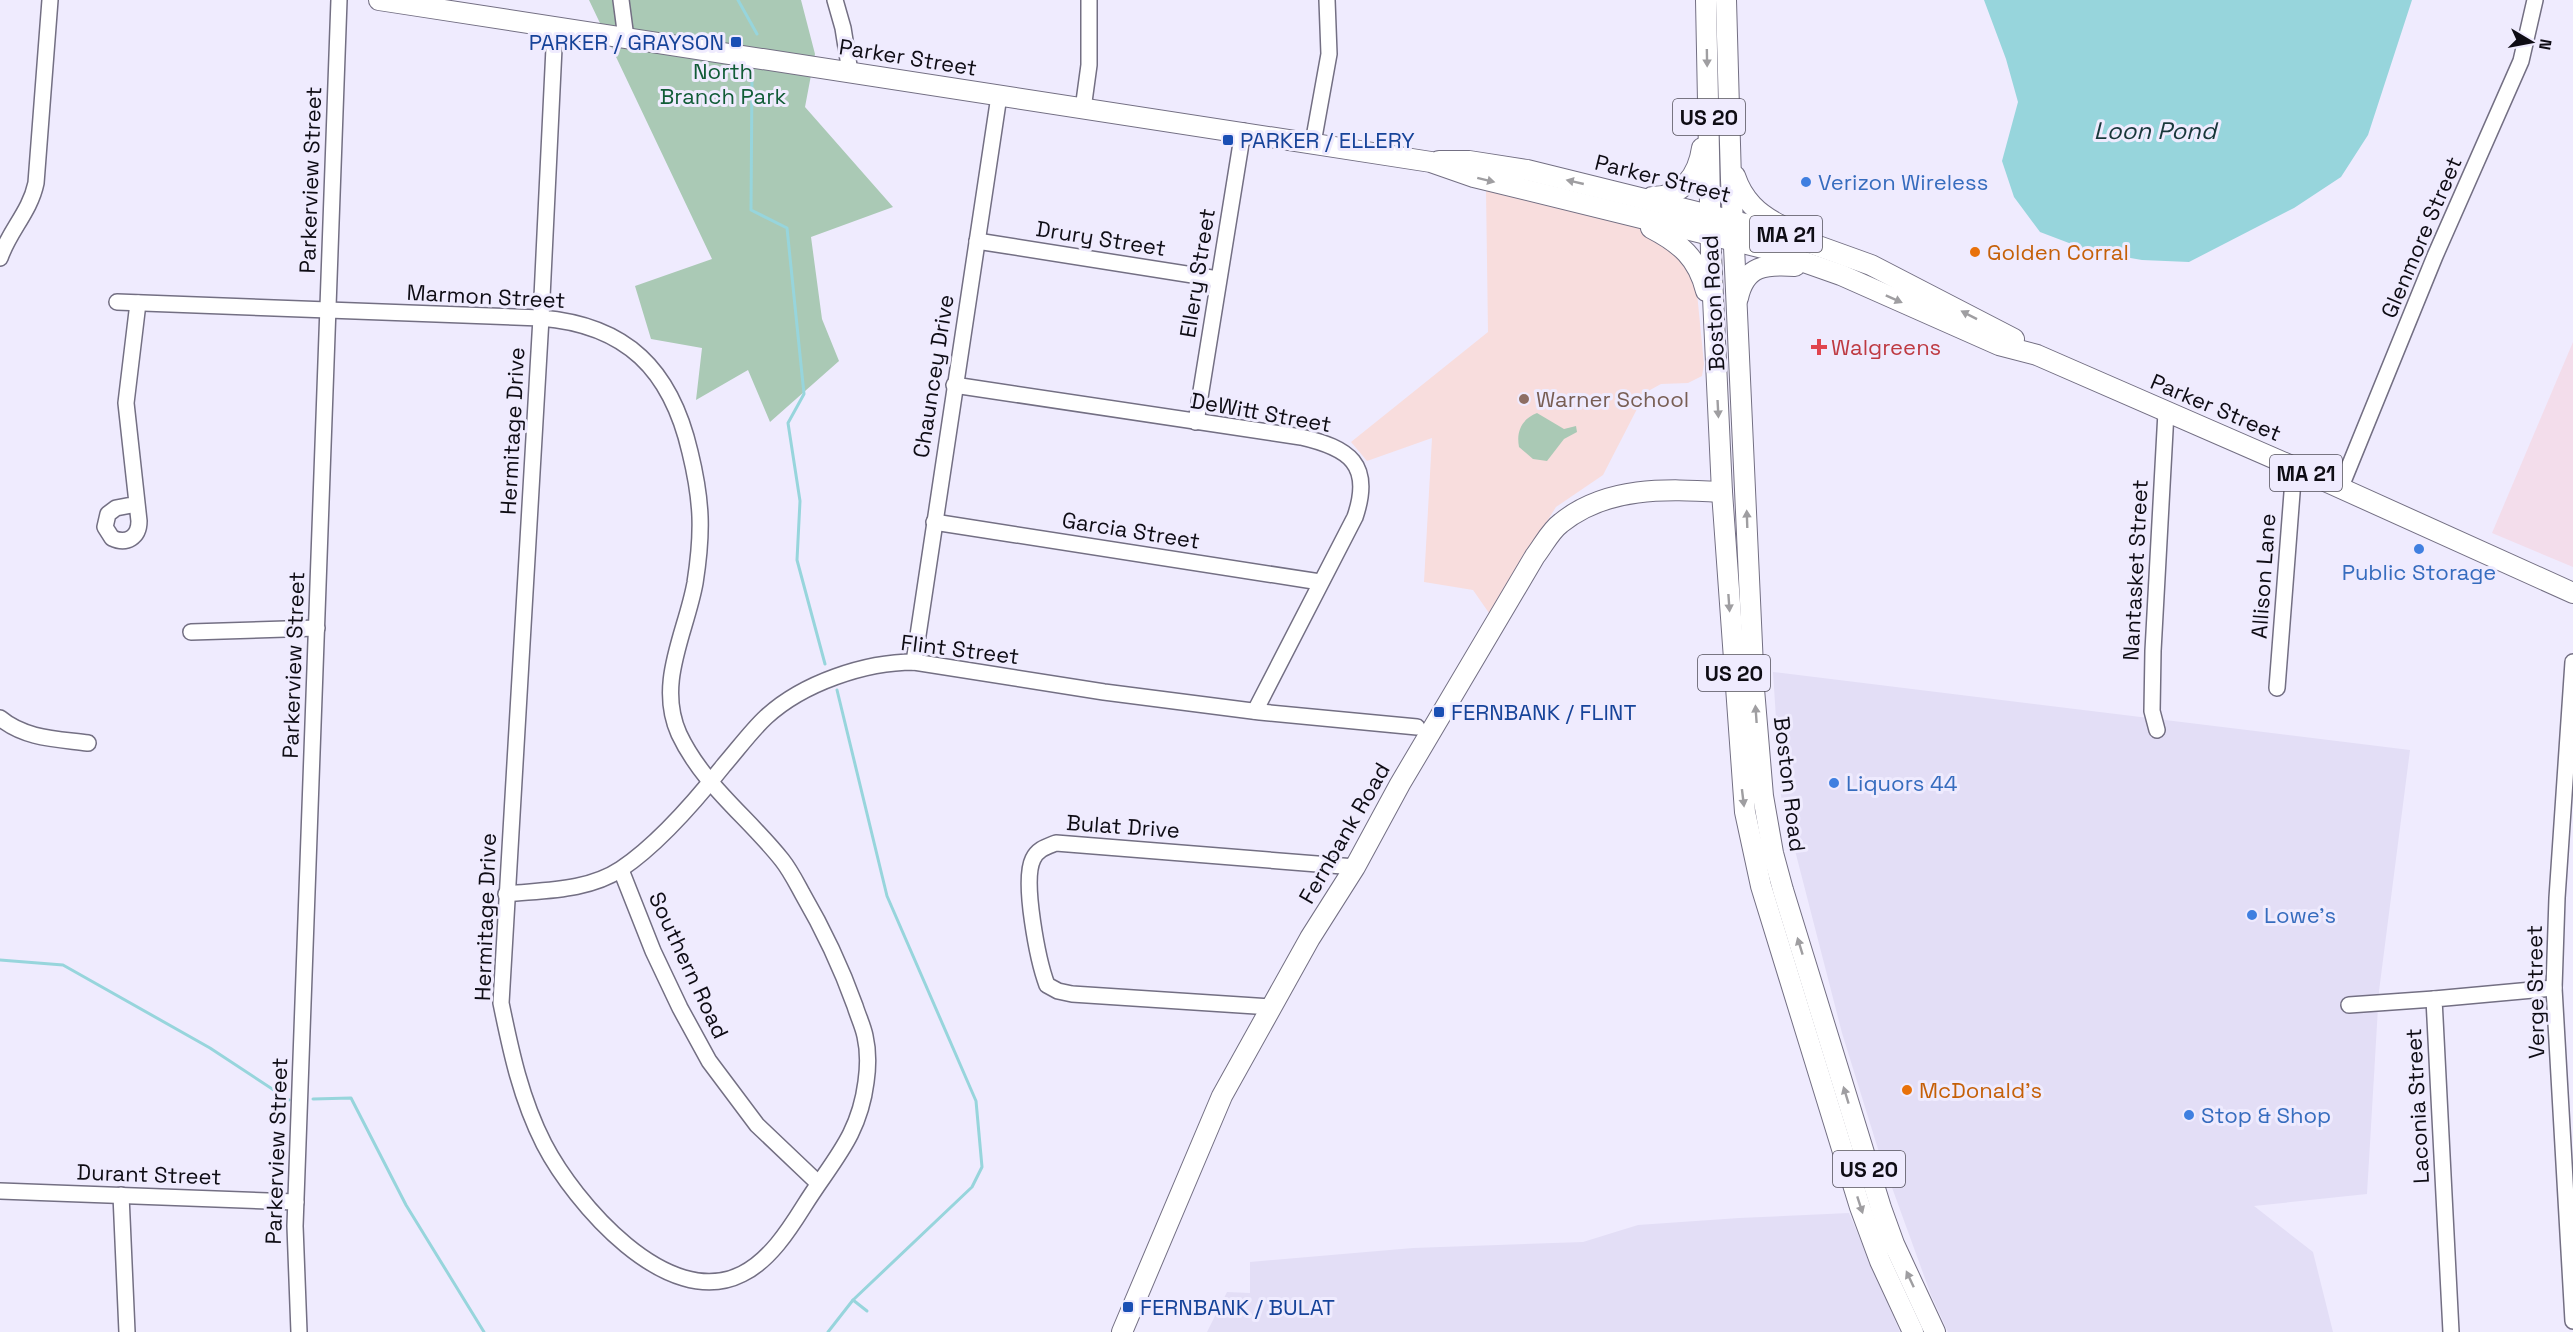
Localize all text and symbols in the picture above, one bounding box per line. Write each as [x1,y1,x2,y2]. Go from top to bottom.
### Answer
north arrow [2501,12,2561,72]
place label: PARKER / GRAYSON [529,28,724,56]
street label: Parker Street [837,32,979,82]
marker: PARKER / GRAYSON [729,35,743,49]
text: N [2534,37,2557,52]
one-way arrow [1702,49,1712,68]
park label: North Branch Park [660,57,786,110]
street label: Parkerview Street [293,86,327,274]
road number: US 20 [1673,99,1745,135]
water label: Loon Pond [2094,115,2219,146]
place label: PARKER / ELLERY [1240,126,1415,154]
marker: PARKER / ELLERY [1221,133,1235,147]
street label: Parker Street [1592,148,1734,208]
street label: Glenmore Street [2374,152,2468,322]
place label: Verizon Wireless [1818,168,1988,196]
marker: Verizon Wireless [1799,175,1813,189]
one-way arrow [1477,176,1495,186]
one-way arrow [1566,176,1584,186]
street label: Ellery Street [1173,206,1221,340]
street label: Drury Street [1034,214,1168,262]
road number: MA 21 [1750,216,1822,252]
street label: Boston Road [1695,234,1731,372]
place label: Golden Corral [1987,238,2129,266]
marker: Golden Corral [1968,245,1982,259]
street label: Marmon Street [406,278,566,314]
street label: Chauncey Drive [906,292,960,460]
one-way arrow [1886,294,1903,303]
one-way arrow [1960,310,1977,320]
place label: Walgreens [1831,333,1941,361]
marker: Walgreens [1812,340,1826,354]
street label: Hermitage Drive [494,346,530,516]
street label: Parker Street [2146,367,2286,447]
place label: Warner School [1536,385,1689,413]
street label: DeWitt Street [1188,386,1334,438]
marker: Warner School [1517,392,1531,406]
one-way arrow [1713,399,1722,418]
road number: MA 21 [2270,455,2342,491]
street label: Nantasket Street [2116,479,2154,661]
street label: Garcia Street [1060,505,1202,555]
one-way arrow [1742,510,1752,529]
street label: Allison Lane [2245,512,2281,640]
marker: Public Storage [2412,542,2426,556]
place label: Public Storage [2342,558,2496,586]
street label: Parkerview Street [276,571,310,759]
one-way arrow [1724,594,1734,613]
street label: Flint Street [899,628,1021,670]
road number: US 20 [1698,655,1770,691]
place label: FERNBANK / FLINT [1451,698,1636,726]
marker: FERNBANK / FLINT [1432,705,1446,719]
one-way arrow [1751,705,1761,724]
street label: Boston Road [1768,715,1812,853]
street label: Fernbank Road [1292,757,1396,909]
place label: Liquors 44 [1846,769,1958,797]
marker: Liquors 44 [1827,776,1841,790]
one-way arrow [1739,788,1748,807]
street label: Bulat Drive [1065,808,1181,844]
street label: Hermitage Drive [468,833,502,1001]
street label: Southern Road [643,887,735,1043]
place label: Lowe's [2264,901,2336,929]
marker: Lowe's [2245,908,2259,922]
street label: Verge Street [2520,925,2550,1059]
one-way arrow [1795,937,1804,955]
street label: Laconia Street [2399,1028,2435,1184]
street label: Parkerview Street [259,1057,293,1245]
place label: McDonald's [1919,1076,2042,1104]
marker: McDonald's [1900,1083,1914,1097]
one-way arrow [1841,1086,1850,1104]
place label: Stop & Shop [2201,1101,2331,1129]
marker: Stop & Shop [2182,1108,2196,1122]
road number: US 20 [1833,1151,1905,1187]
street label: Durant Street [76,1157,222,1191]
one-way arrow [1855,1196,1865,1214]
one-way arrow [1905,1270,1914,1287]
place label: FERNBANK / BULAT [1140,1293,1335,1321]
marker: FERNBANK / BULAT [1121,1300,1135,1314]

